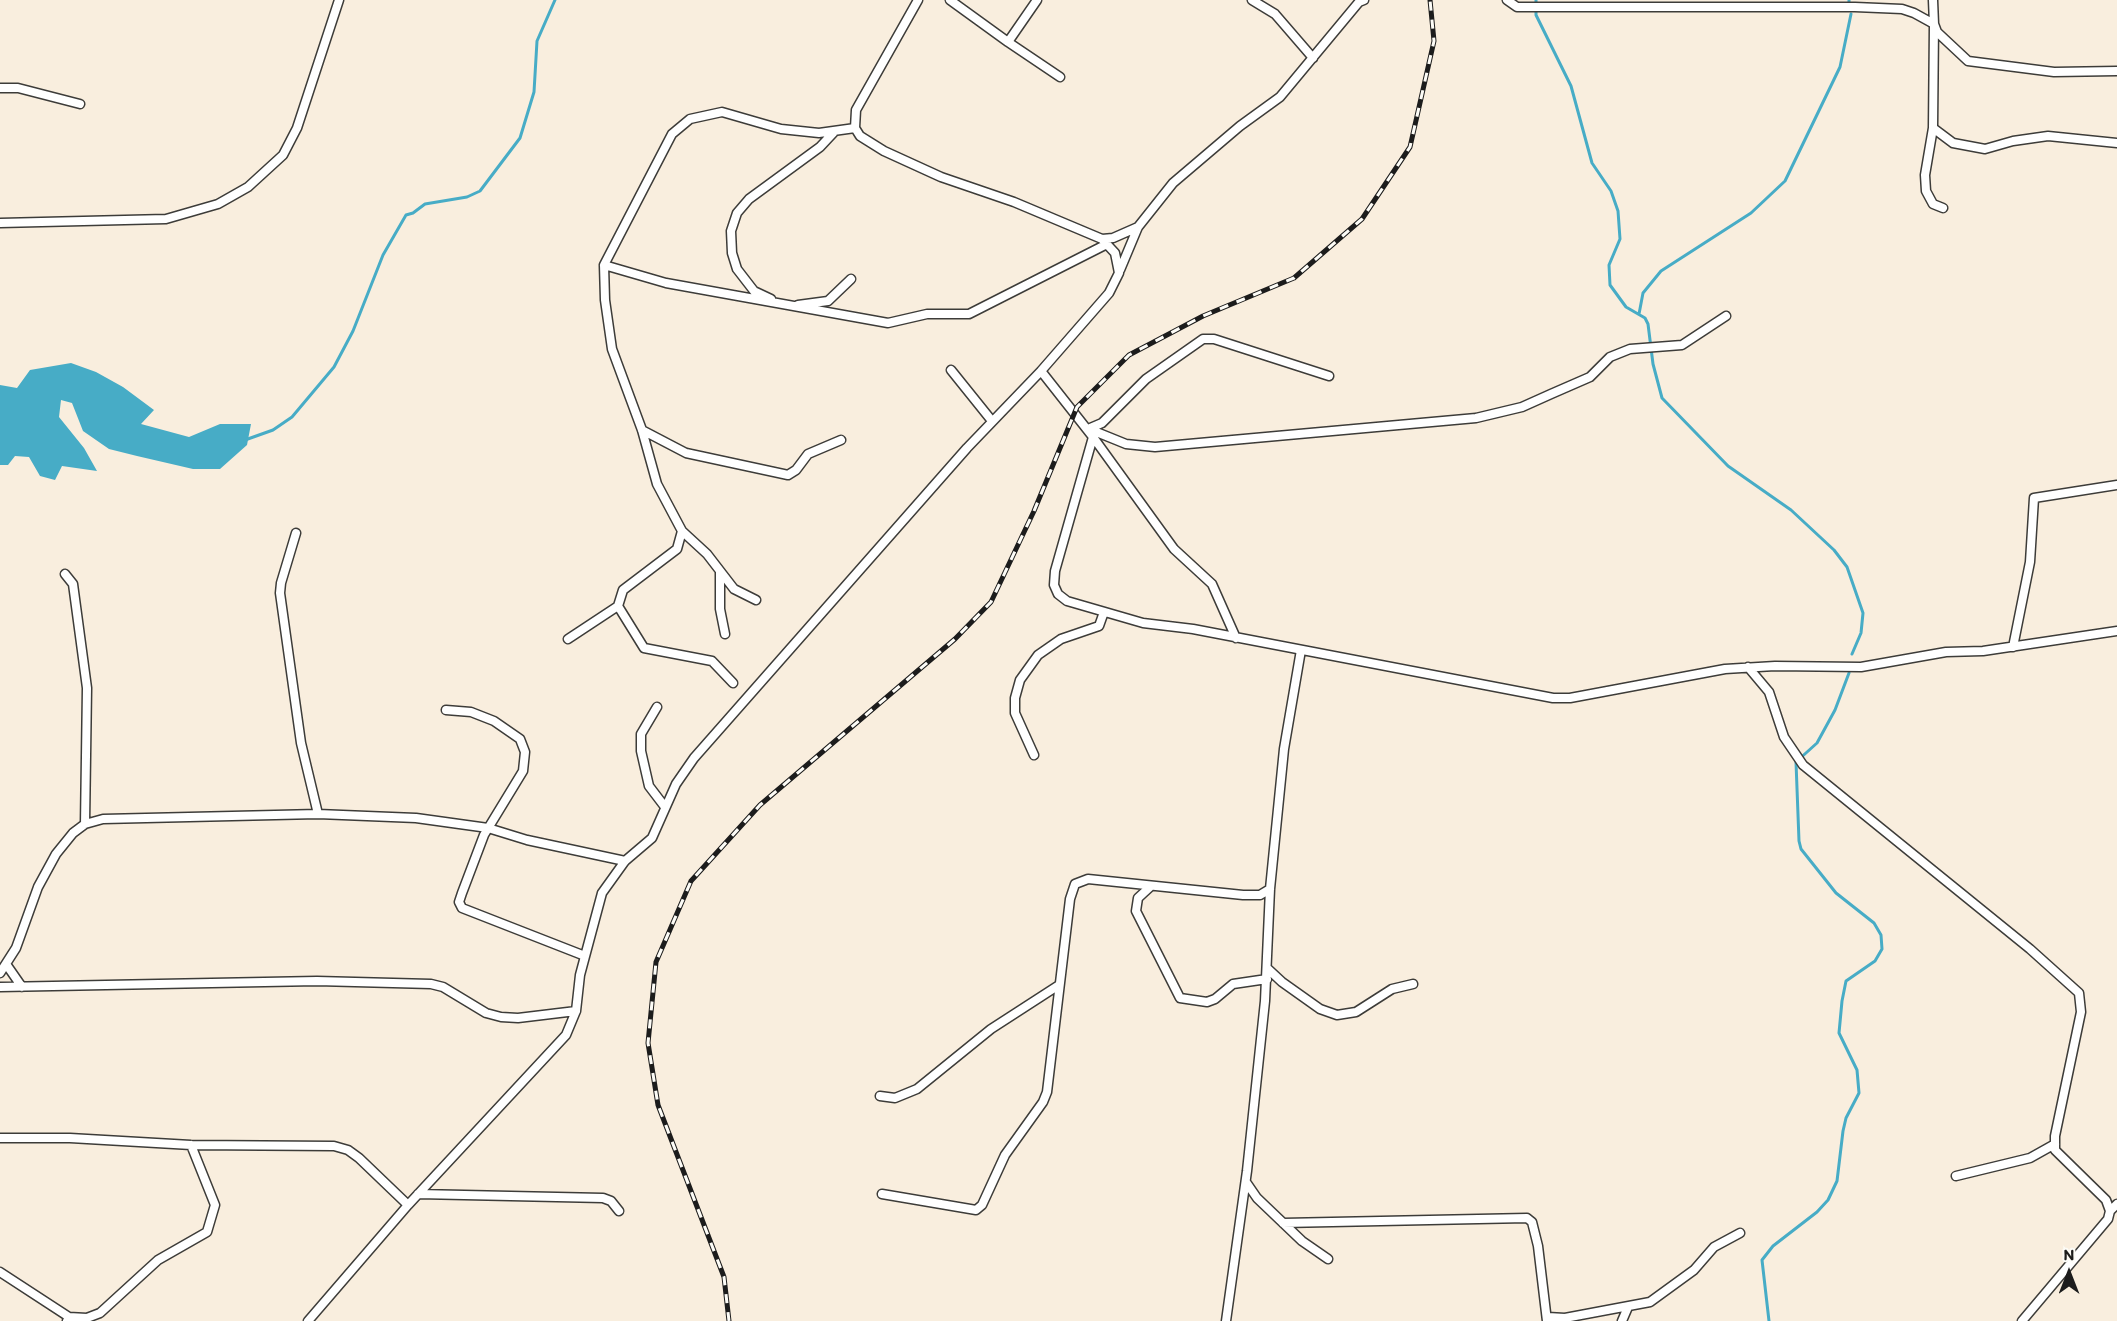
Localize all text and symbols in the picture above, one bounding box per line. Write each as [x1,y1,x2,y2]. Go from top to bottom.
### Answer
north arrow [2039,1243,2099,1303]
text: N [2064,1245,2074,1264]

